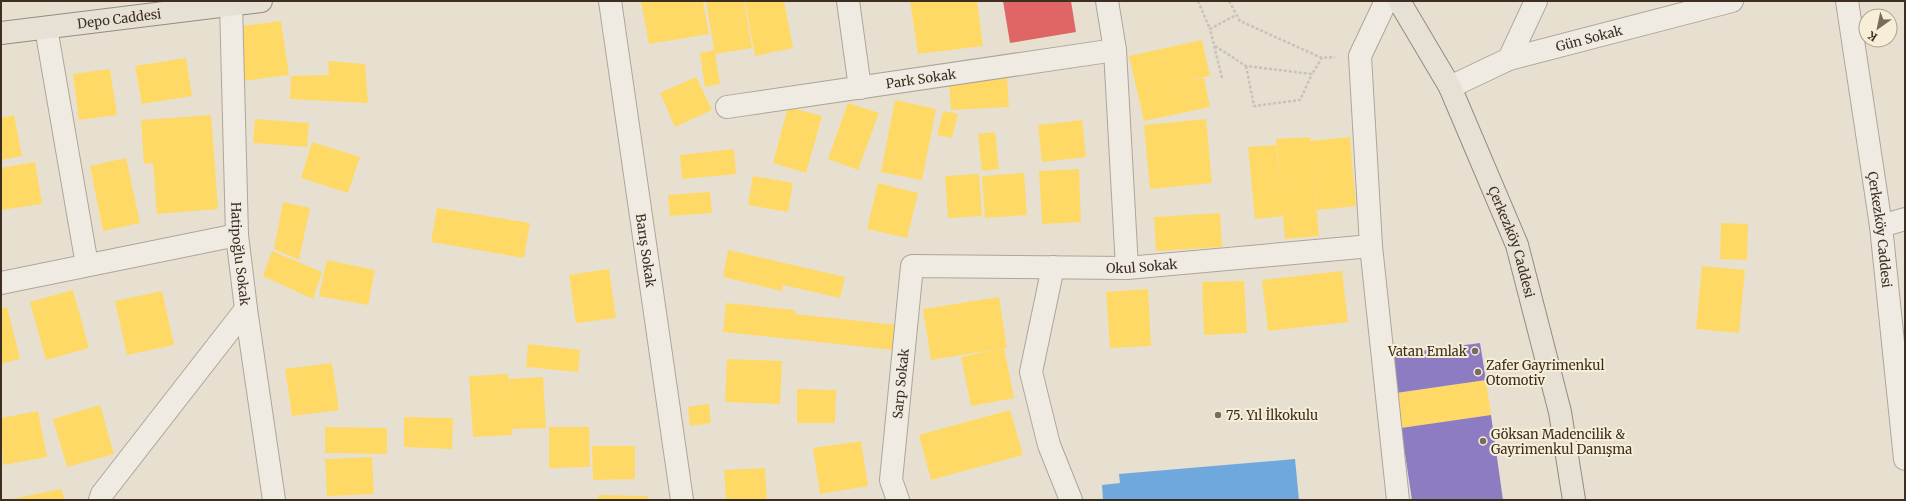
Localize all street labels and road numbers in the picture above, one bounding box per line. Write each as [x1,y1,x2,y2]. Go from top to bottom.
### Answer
street label: Depo Caddesi [76,5,162,33]
street label: Gün Sokak [1554,22,1625,55]
street label: Park Sokak [885,65,958,93]
street label: Çerkezköy Caddesi [1864,170,1895,289]
street label: Çerkezköy Caddesi [1484,184,1538,300]
street label: Hatipoğlu Sokak [227,202,254,307]
street label: Barış Sokak [632,212,659,289]
street label: Okul Sokak [1106,255,1179,277]
street label: Sarp Sokak [889,347,913,420]

